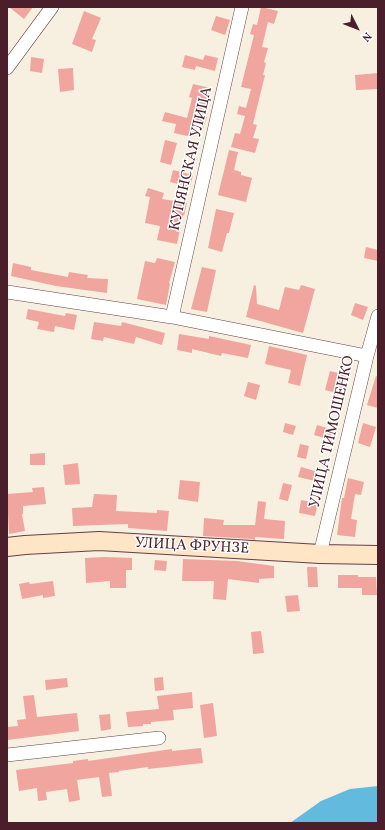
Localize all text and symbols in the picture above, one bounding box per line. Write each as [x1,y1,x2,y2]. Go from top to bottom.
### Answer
north arrow [337,8,377,48]
text: N [358,28,375,44]
street label: КУПЯНСКАЯ УЛИЦА [167,85,217,233]
street label: УЛИЦА ТИМОШЕНКО [307,354,359,510]
street label: УЛИЦА ФРУНЗЕ [134,535,250,559]

